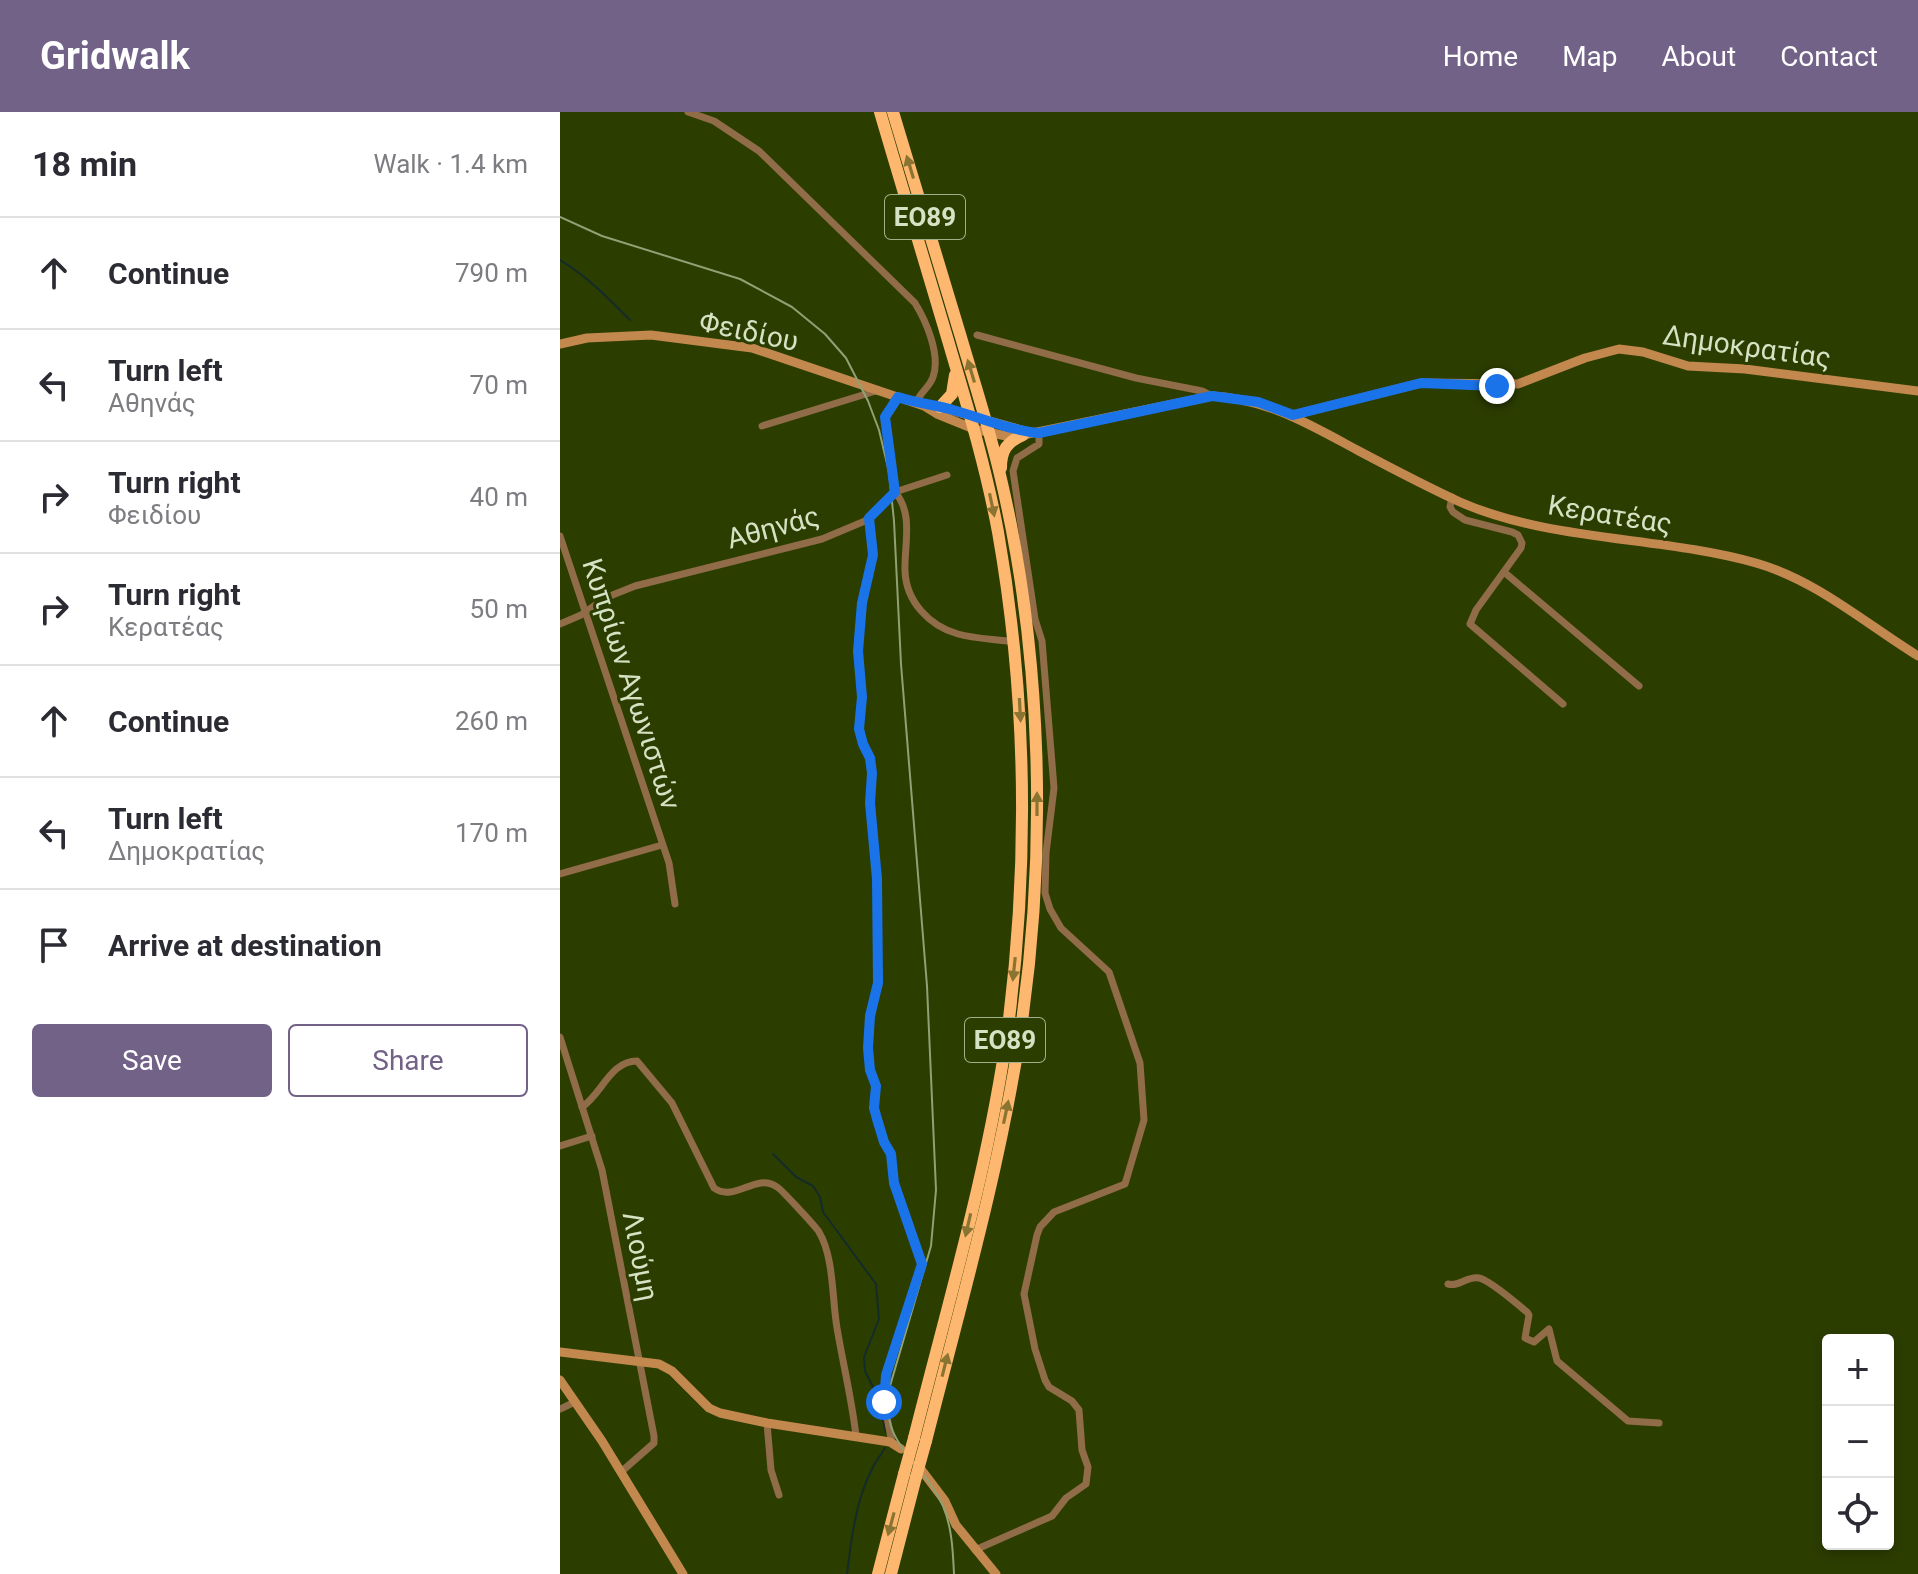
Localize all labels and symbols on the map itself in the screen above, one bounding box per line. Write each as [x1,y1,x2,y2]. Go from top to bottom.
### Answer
one-way arrow [903,155,916,179]
road number: ΕΟ89 [885,195,965,239]
street label: Φειδίου [696,305,801,358]
street label: Δημοκρατίας [1661,318,1833,375]
one-way arrow [964,359,977,383]
route end [1479,368,1515,404]
street label: Κερατέας [1546,488,1674,541]
one-way arrow [986,492,999,517]
street label: Αθηνάς [723,499,823,556]
street label: Κυπρίων Αγωνιστών [575,555,688,814]
one-way arrow [1013,698,1026,723]
one-way arrow [1031,791,1043,816]
one-way arrow [1007,957,1020,982]
road number: ΕΟ89 [965,1018,1045,1062]
one-way arrow [1000,1100,1013,1125]
street label: Λιούμη [616,1209,665,1304]
one-way arrow [961,1213,974,1238]
one-way arrow [940,1353,952,1378]
route start [866,1384,902,1420]
one-way arrow [885,1511,897,1536]

